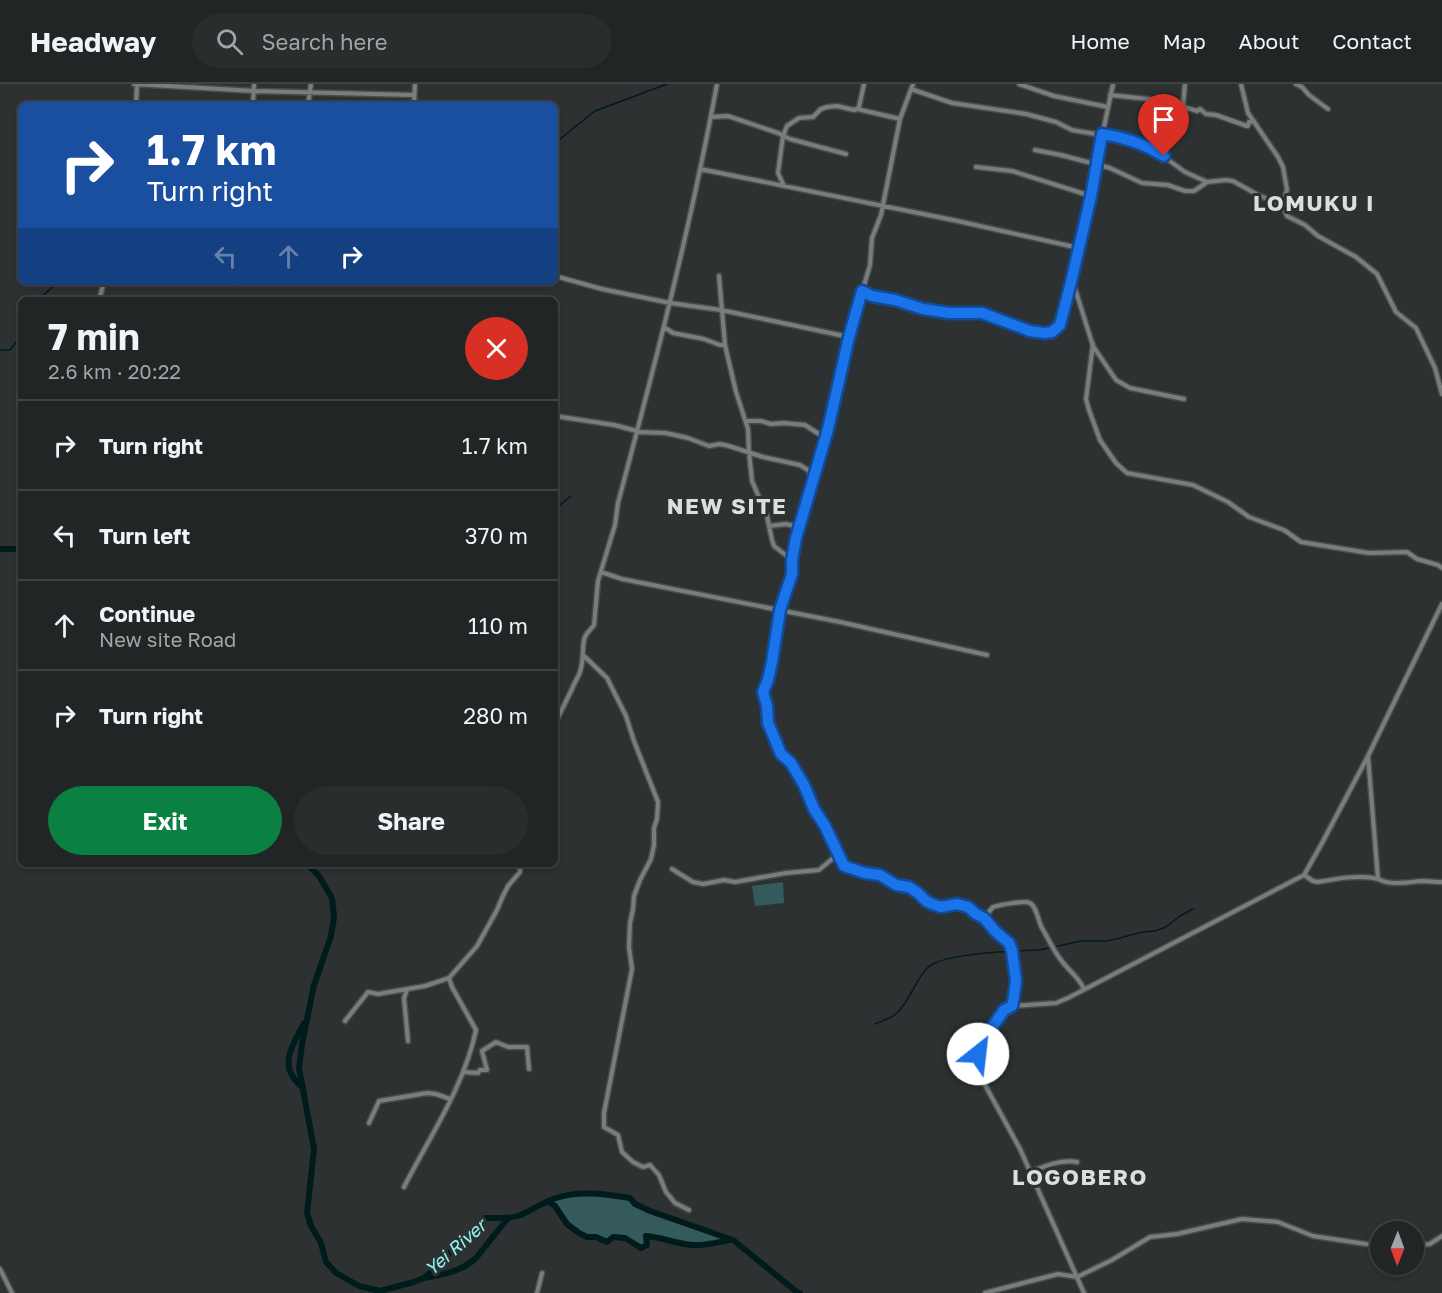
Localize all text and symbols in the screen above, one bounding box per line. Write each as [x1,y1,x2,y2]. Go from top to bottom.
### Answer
search box [192,14,612,68]
text: Headway [30,25,156,58]
icon: search [213,25,246,58]
text: Search here [261,28,387,55]
text: Home [1070,28,1130,54]
text: Map [1163,28,1206,54]
text: About [1239,28,1299,54]
text: Contact [1332,28,1412,54]
pin [1138,94,1189,156]
icon: arrive [1147,103,1180,136]
text: 1.7 km [147,124,277,174]
icon: right [48,126,126,204]
text: Turn right [147,175,273,207]
district label: LOMUKU I [1253,189,1375,216]
icon: left [209,240,242,273]
icon: ahead [272,240,305,273]
icon: right [335,240,368,273]
text: 7 min [48,315,140,358]
button: close [465,317,528,380]
text: 2.6 km · 20:22 [48,359,181,383]
icon: right [48,429,81,462]
text: Turn right [99,432,203,459]
text: 1.7 km [462,432,528,459]
district label: NEW SITE [667,492,787,519]
icon: left [48,519,81,552]
text: Turn left [99,522,190,549]
text: 370 m [465,522,528,549]
text: Continue [99,600,195,627]
icon: ahead [48,609,81,642]
text: 110 m [468,612,528,639]
text: New site Road [99,627,236,651]
icon: right [48,699,81,732]
text: Turn right [99,702,203,729]
text: 280 m [463,702,528,729]
button: Exit [48,786,282,855]
button: Share [294,786,528,855]
position arrow [946,1022,1010,1086]
district label: LOGOBERO [1012,1163,1148,1190]
water label: Yei River [420,1212,492,1280]
north arrow [1370,1221,1424,1275]
map controls [1370,1221,1424,1275]

